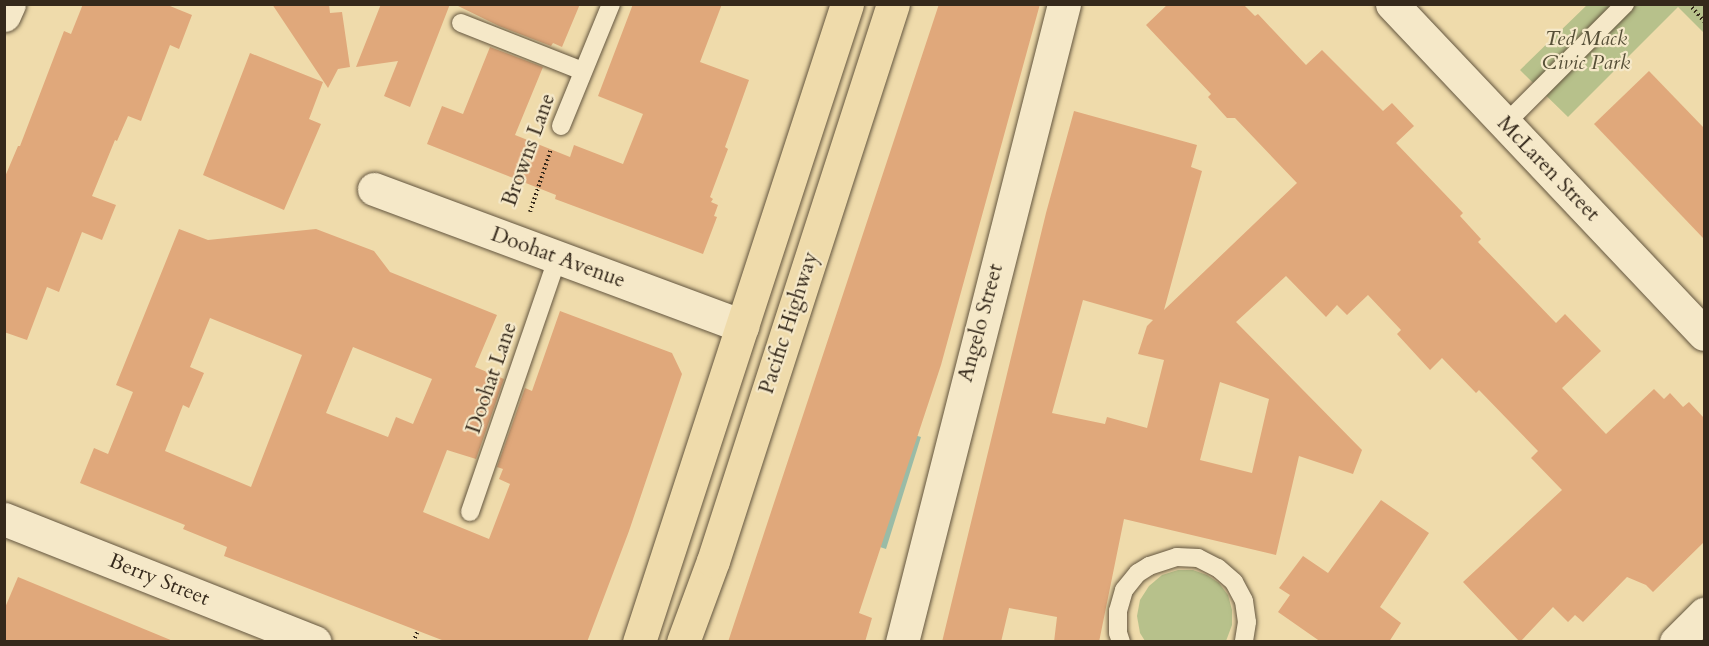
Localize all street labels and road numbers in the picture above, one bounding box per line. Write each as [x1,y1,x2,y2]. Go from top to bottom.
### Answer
street label: Browns Lane [497,90,561,210]
street label: McLaren Street [1492,111,1604,227]
street label: Doohat Avenue [488,222,628,294]
street label: Pacific Highway [754,249,824,397]
street label: Angelo Street [953,261,1009,385]
street label: Doohat Lane [461,319,523,437]
street label: Berry Street [105,548,213,612]

